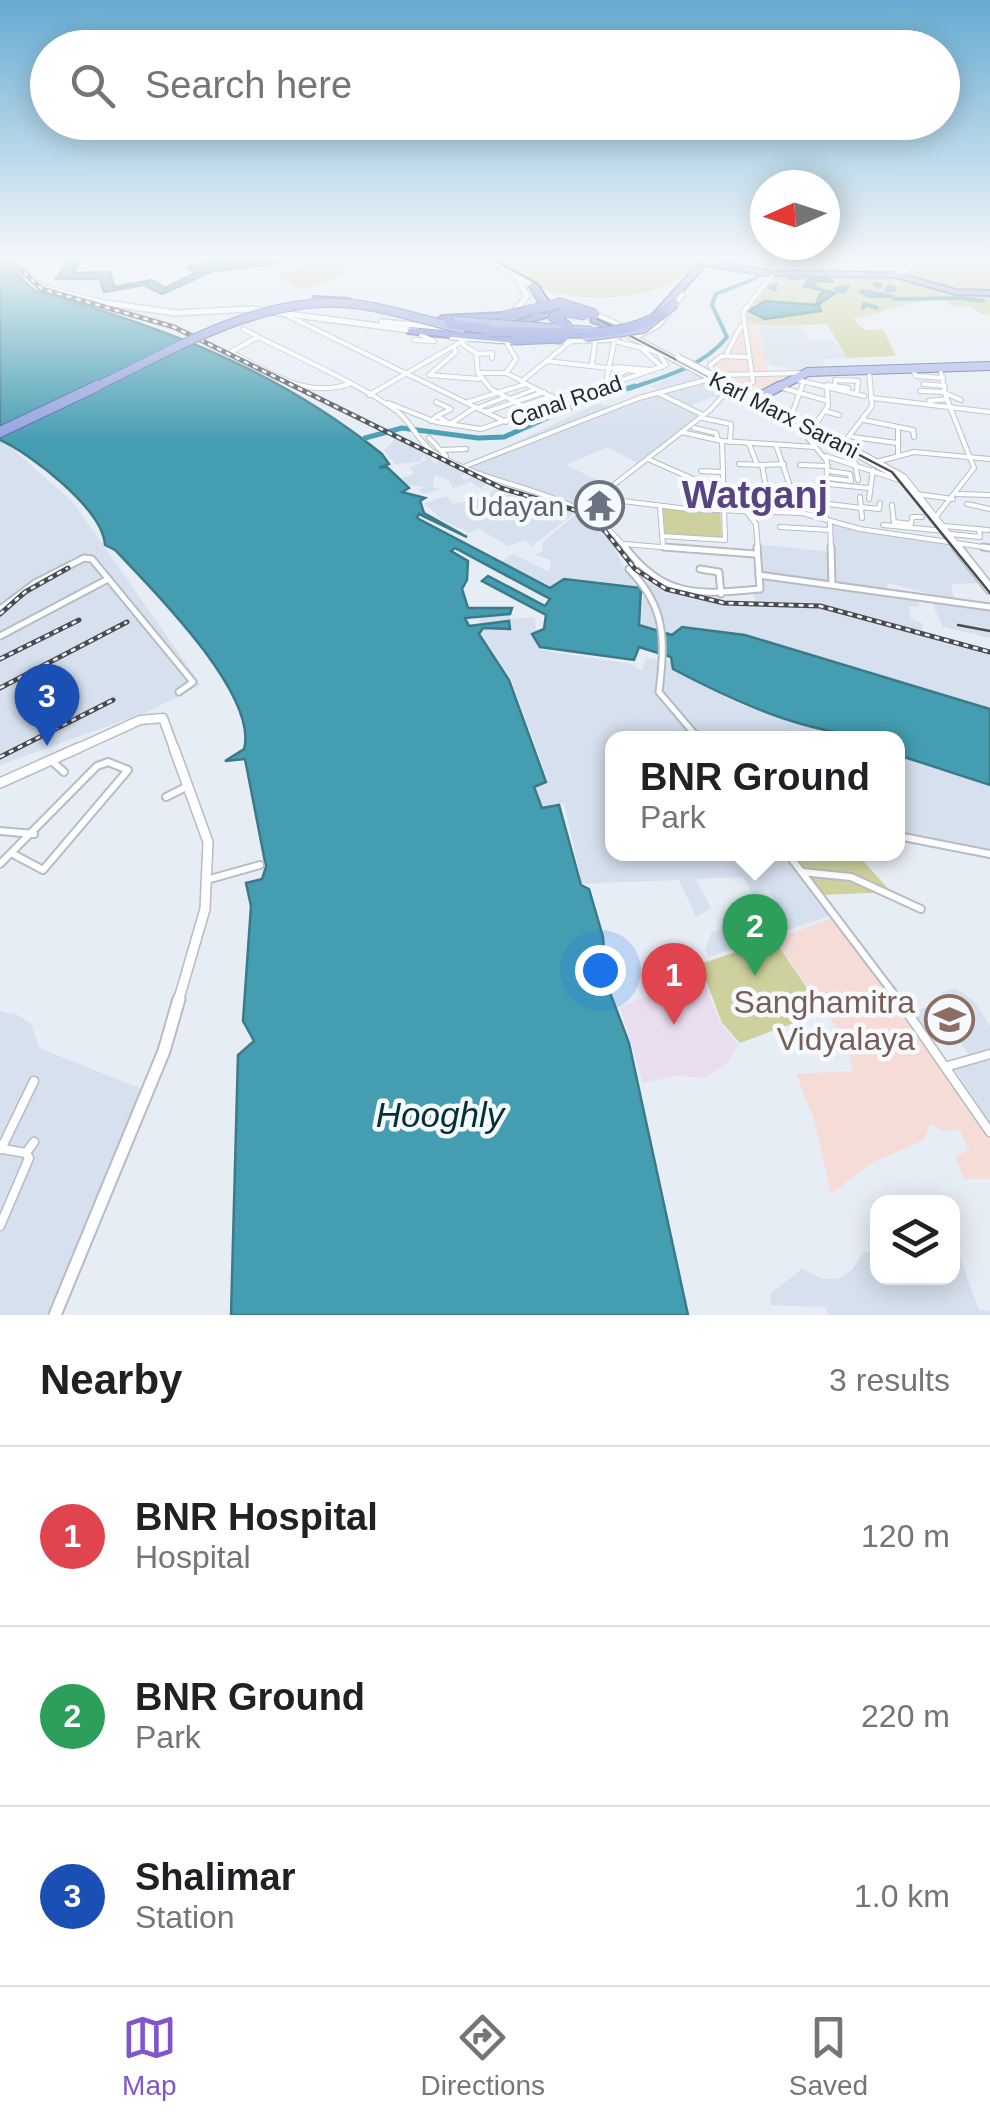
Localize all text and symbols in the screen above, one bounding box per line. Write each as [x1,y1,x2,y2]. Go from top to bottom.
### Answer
search box [30,30,960,140]
icon: search [65,58,120,113]
text: Search here [145,64,352,106]
north arrow [750,170,840,260]
street label: Karl Marx Sarani [705,367,863,463]
street label: Canal Road [507,370,625,432]
district label: Watganj [682,474,828,516]
temple icon: Udayan [573,480,625,532]
place label: Udayan [467,491,564,522]
pin: 3 [15,664,80,746]
popup [605,731,905,861]
text: BNR Ground [640,756,870,798]
text: Park [640,799,706,835]
pin: 2 [722,894,788,976]
pin: 1 [642,942,706,1025]
your location [575,945,626,996]
place label: Sanghamitra Vidyalaya [734,984,915,1057]
school or university icon: Sanghamitra Vidyalaya [924,994,976,1046]
water label: Hooghly [376,1095,507,1134]
map controls [870,1195,960,1285]
button: layers [870,1195,960,1285]
text: Nearby [40,1356,182,1403]
text: 3 results [829,1362,950,1398]
text: BNR Hospital [135,1496,378,1538]
text: 1 [64,1518,81,1554]
text: 120 m [861,1518,950,1554]
text: Hospital [135,1539,251,1575]
text: BNR Ground [135,1676,365,1718]
text: 2 [64,1698,81,1734]
text: 220 m [861,1698,950,1734]
text: Park [135,1719,201,1755]
text: Shalimar [135,1856,296,1898]
text: 3 [64,1878,81,1914]
text: 1.0 km [854,1878,950,1914]
text: Station [135,1899,235,1935]
tab: Map [122,2010,177,2102]
tab: Directions [421,2010,545,2102]
tab: Saved [789,2010,868,2102]

